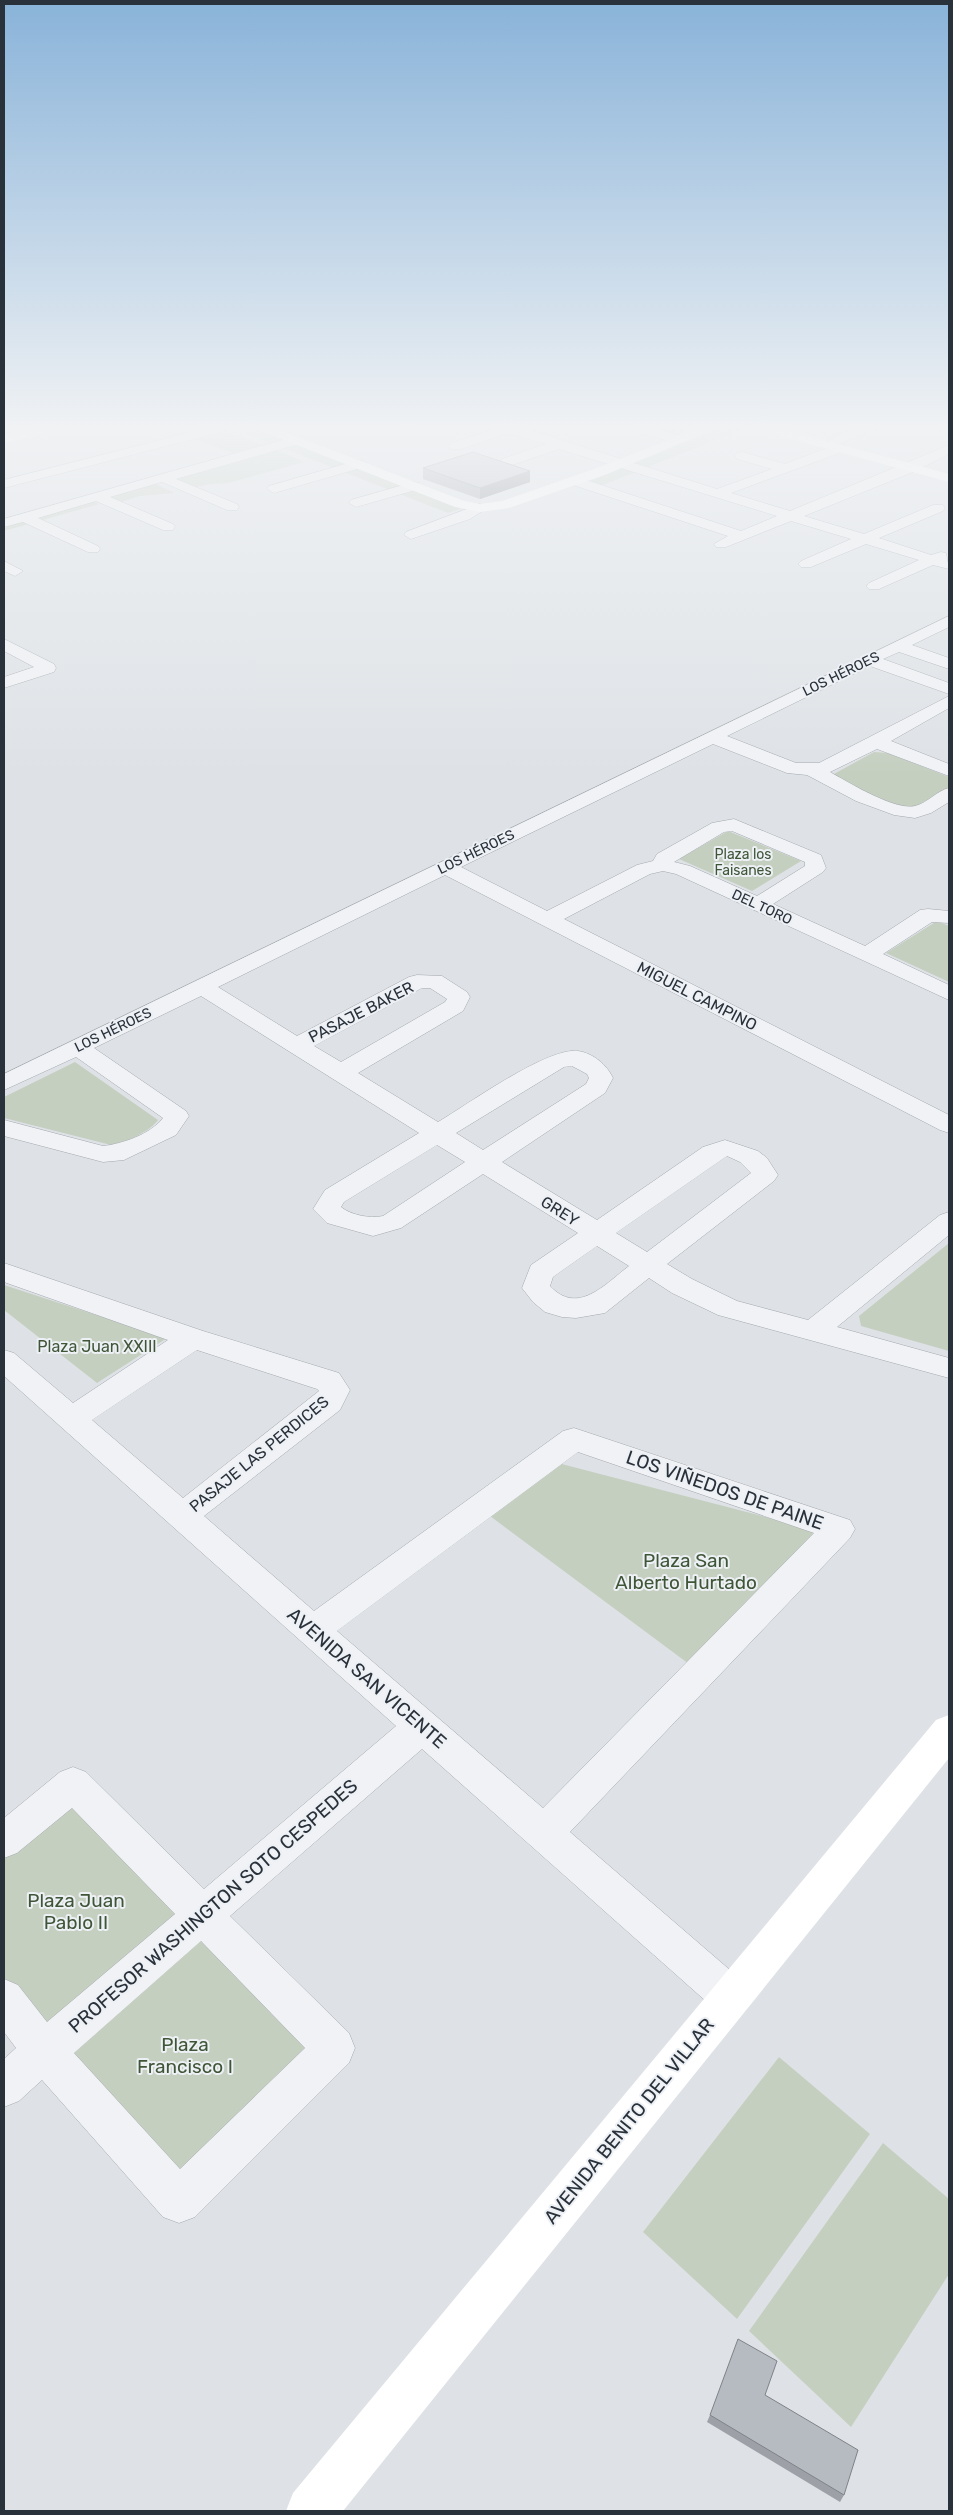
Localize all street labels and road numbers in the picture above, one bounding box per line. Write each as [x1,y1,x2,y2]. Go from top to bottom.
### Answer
street label: LOS HÉROES [799,647,883,700]
street label: LOS HÉROES [434,825,518,878]
street label: DEL TORO [729,886,795,928]
street label: MIGUEL CAMPINO [634,958,760,1034]
street label: PASAJE BAKER [305,977,417,1047]
street label: LOS HÉROES [71,1003,155,1056]
street label: GREY [537,1192,583,1230]
street label: PASAJE LAS PERDICES [185,1392,333,1516]
street label: LOS VIÑEDOS DE PAINE [623,1445,827,1535]
street label: AVENIDA SAN VICENTE [283,1603,451,1753]
street label: PROFESOR WASHINGTON SOTO CESPEDES [64,1774,362,2038]
street label: AVENIDA BENITO DEL VILLAR [539,2014,719,2228]

